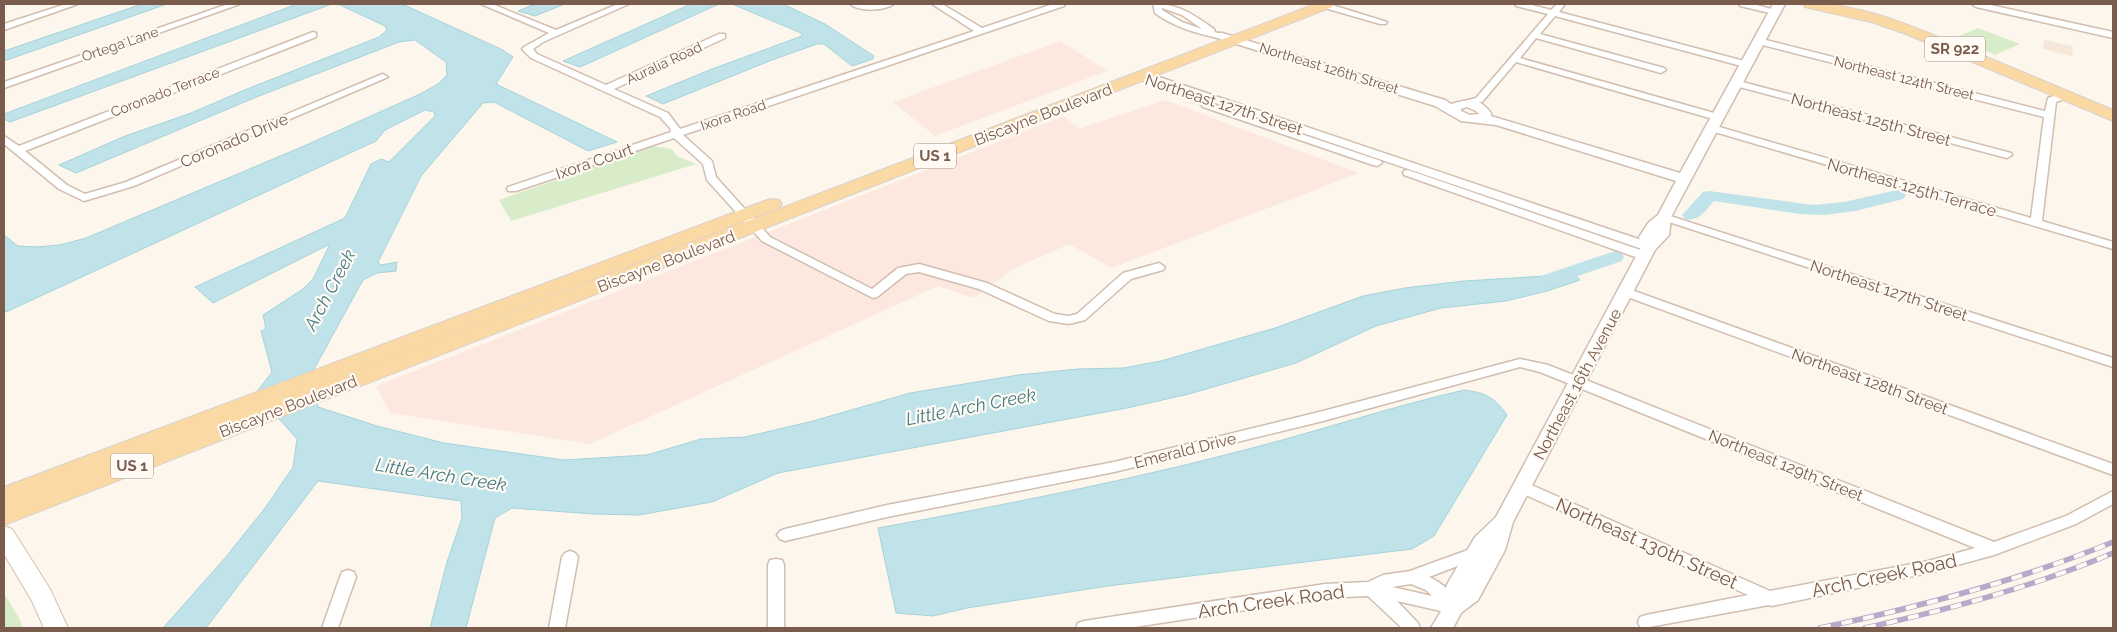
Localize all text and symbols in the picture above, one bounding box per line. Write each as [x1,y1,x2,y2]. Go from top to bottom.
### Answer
street label: Ortega Lane [79,23,161,65]
road number: SR 922 [1925,36,1985,62]
street label: Auralia Road [624,38,704,88]
street label: Northeast 126th Street [1258,39,1401,97]
street label: Northeast 124th Street [1832,53,1976,103]
street label: Coronado Terrace [108,64,222,120]
street label: Northeast 127th Street [1143,70,1305,139]
street label: Biscayne Boulevard [972,79,1115,150]
street label: Northeast 125th Street [1789,89,1953,150]
street label: Ixora Road [698,96,768,134]
street label: Coronado Drive [177,109,291,172]
street label: Ixora Court [553,139,636,184]
road number: US 1 [914,144,956,168]
street label: Northeast 125th Terrace [1825,154,1999,221]
street label: Biscayne Boulevard [595,226,738,297]
water label: Arch Creek [299,246,360,335]
street label: Northeast 127th Street [1808,256,1970,325]
street label: Northeast 16th Avenue [1530,306,1625,463]
street label: Northeast 128th Street [1789,344,1951,419]
street label: Biscayne Boulevard [217,371,360,442]
water label: Little Arch Creek [904,384,1038,429]
street label: Northeast 129th Street [1706,426,1866,505]
street label: Emerald Drive [1132,429,1238,472]
road number: US 1 [111,454,153,478]
water label: Little Arch Creek [374,454,508,495]
street label: Northeast 130th Street [1553,493,1742,593]
street label: Arch Creek Road [1809,549,1959,601]
street label: Arch Creek Road [1196,580,1346,622]

